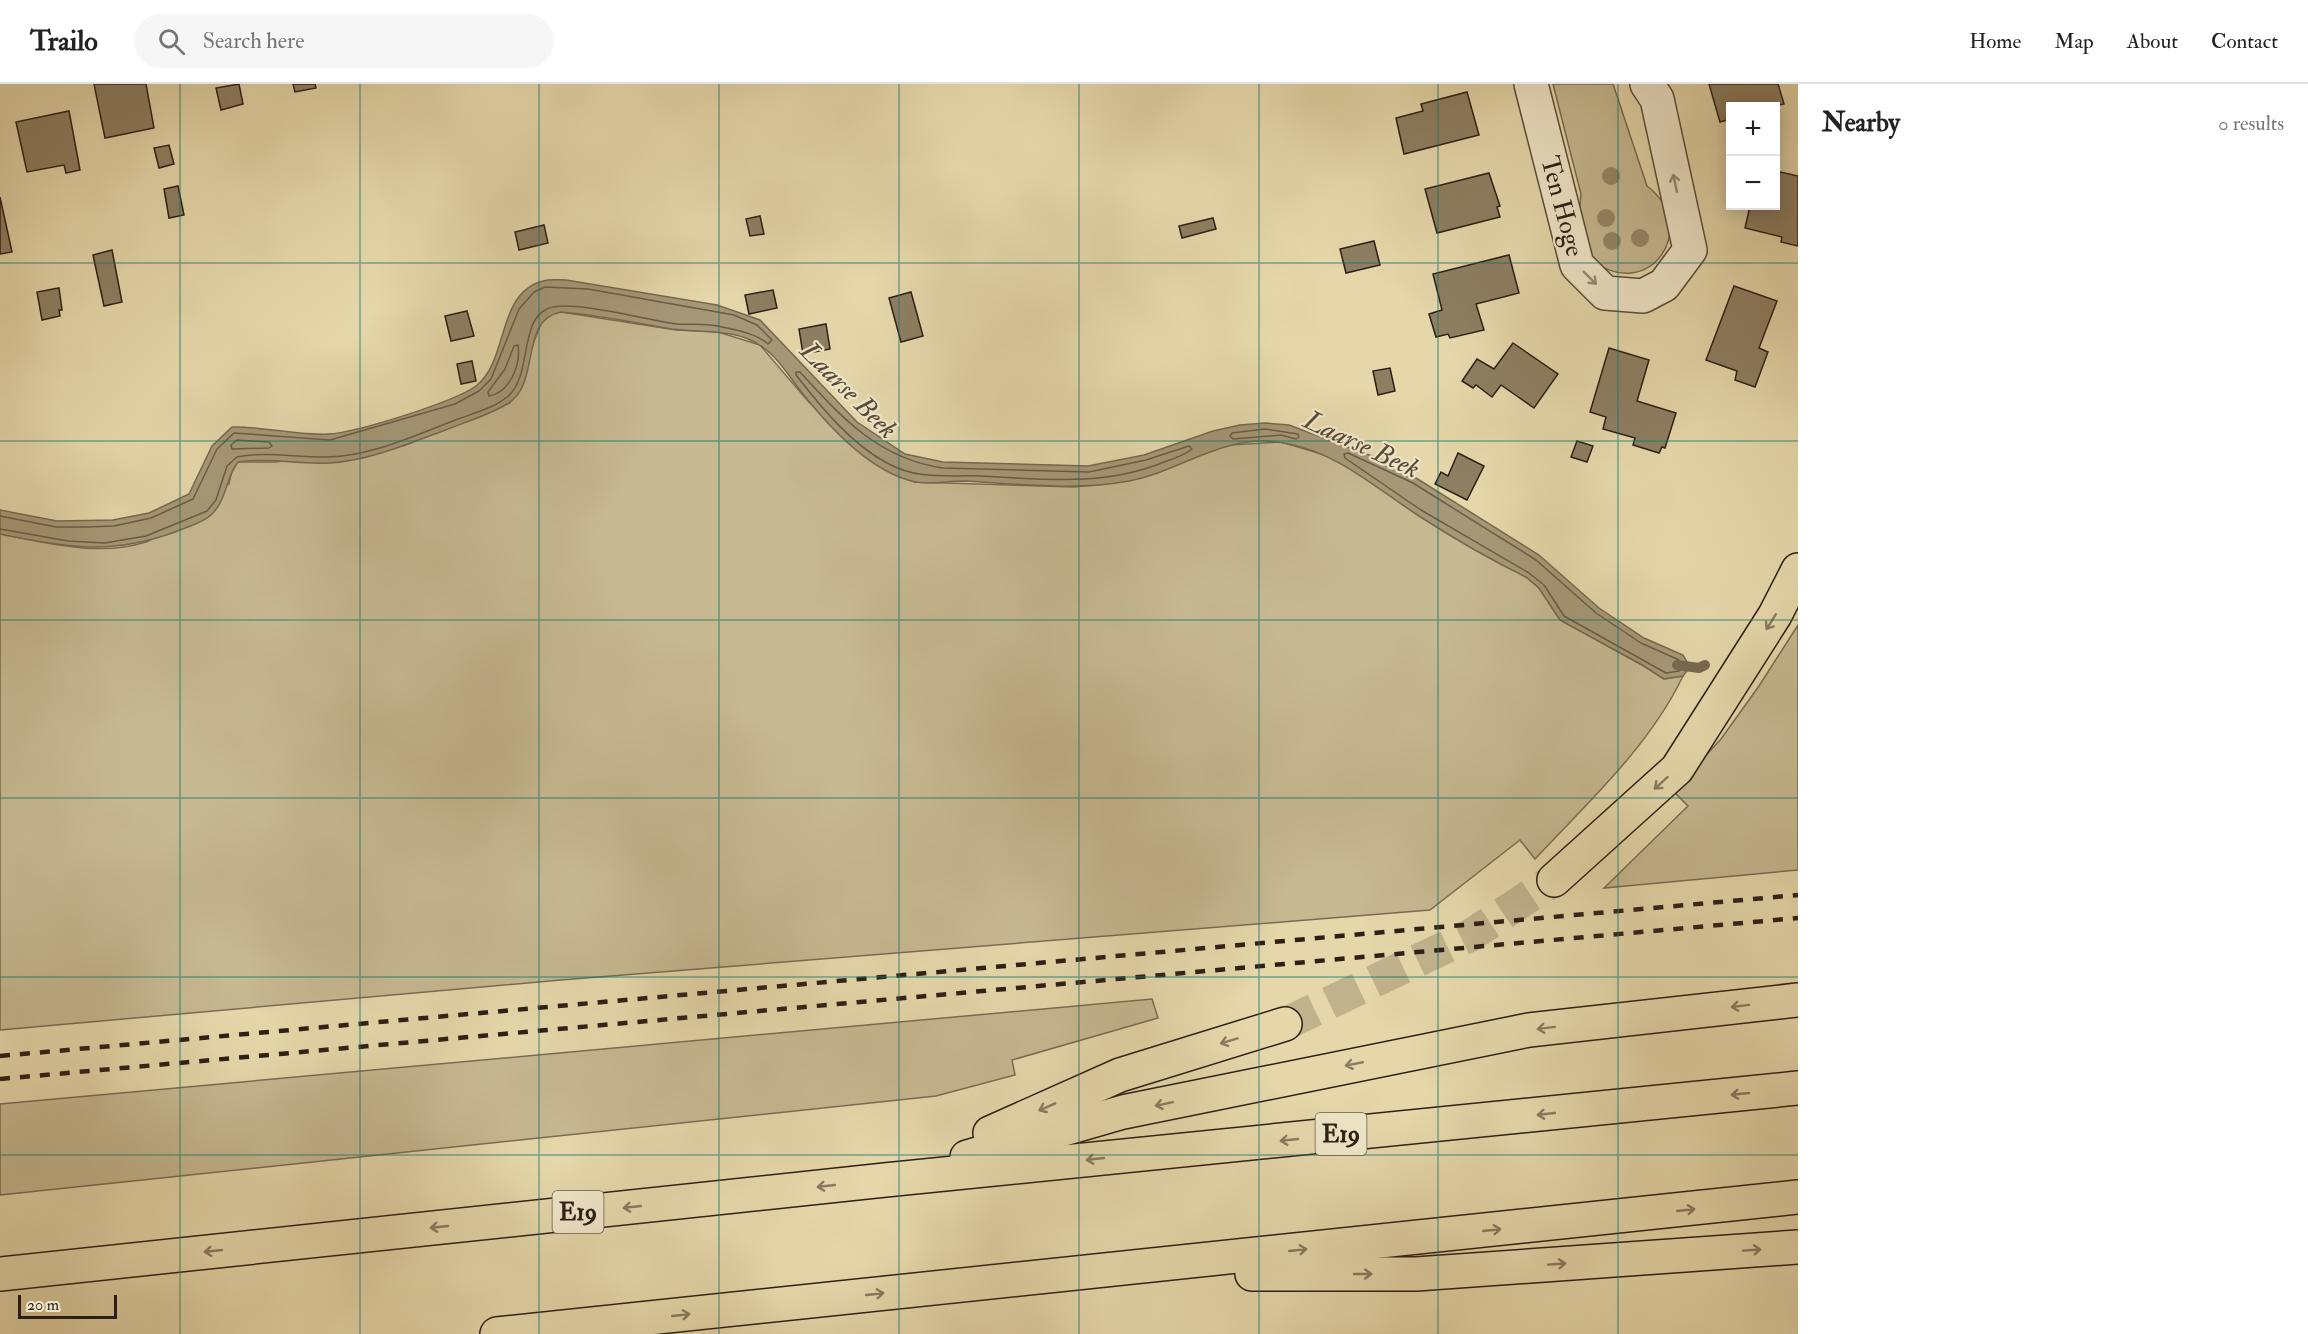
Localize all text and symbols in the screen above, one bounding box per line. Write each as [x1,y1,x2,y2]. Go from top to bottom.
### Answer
search box [134,14,554,68]
text: Trailo [30,24,98,59]
icon: search [155,25,188,58]
text: Search here [203,27,304,55]
text: Home [1969,28,2021,55]
text: Map [2054,28,2094,55]
text: About [2127,28,2178,55]
text: Contact [2211,28,2278,55]
map controls [1726,102,1780,210]
button: + [1726,102,1780,156]
text: Nearby [1822,107,1900,139]
text: 0 results [2218,111,2284,136]
street label: Ten Hoge [1533,152,1591,260]
button: − [1726,156,1780,210]
one-way arrow [1669,173,1681,192]
one-way arrow [1583,271,1598,286]
water label: Laarse Beek [792,334,904,446]
water label: Laarse Beek [1298,403,1425,486]
one-way arrow [1764,613,1776,630]
one-way arrow [1654,776,1669,790]
one-way arrow [1730,1001,1750,1012]
one-way arrow [1537,1023,1557,1034]
one-way arrow [1220,1036,1239,1047]
one-way arrow [1345,1059,1365,1070]
one-way arrow [1730,1089,1750,1100]
one-way arrow [1154,1099,1174,1110]
one-way arrow [1039,1102,1057,1114]
one-way arrow [1536,1109,1556,1120]
road number: E19 [1316,1113,1366,1155]
one-way arrow [1280,1135,1300,1146]
one-way arrow [1086,1154,1106,1165]
one-way arrow [817,1181,837,1192]
road number: E19 [552,1191,604,1233]
one-way arrow [623,1202,643,1213]
one-way arrow [1676,1204,1696,1215]
one-way arrow [429,1222,449,1233]
one-way arrow [1482,1224,1502,1235]
one-way arrow [1288,1244,1308,1255]
one-way arrow [1741,1244,1761,1255]
one-way arrow [204,1246,223,1257]
one-way arrow [1547,1258,1567,1269]
one-way arrow [1352,1268,1372,1280]
one-way arrow [864,1289,884,1300]
scale bar [18,1292,117,1320]
text: 20 m [27,1295,59,1315]
one-way arrow [670,1309,690,1320]

